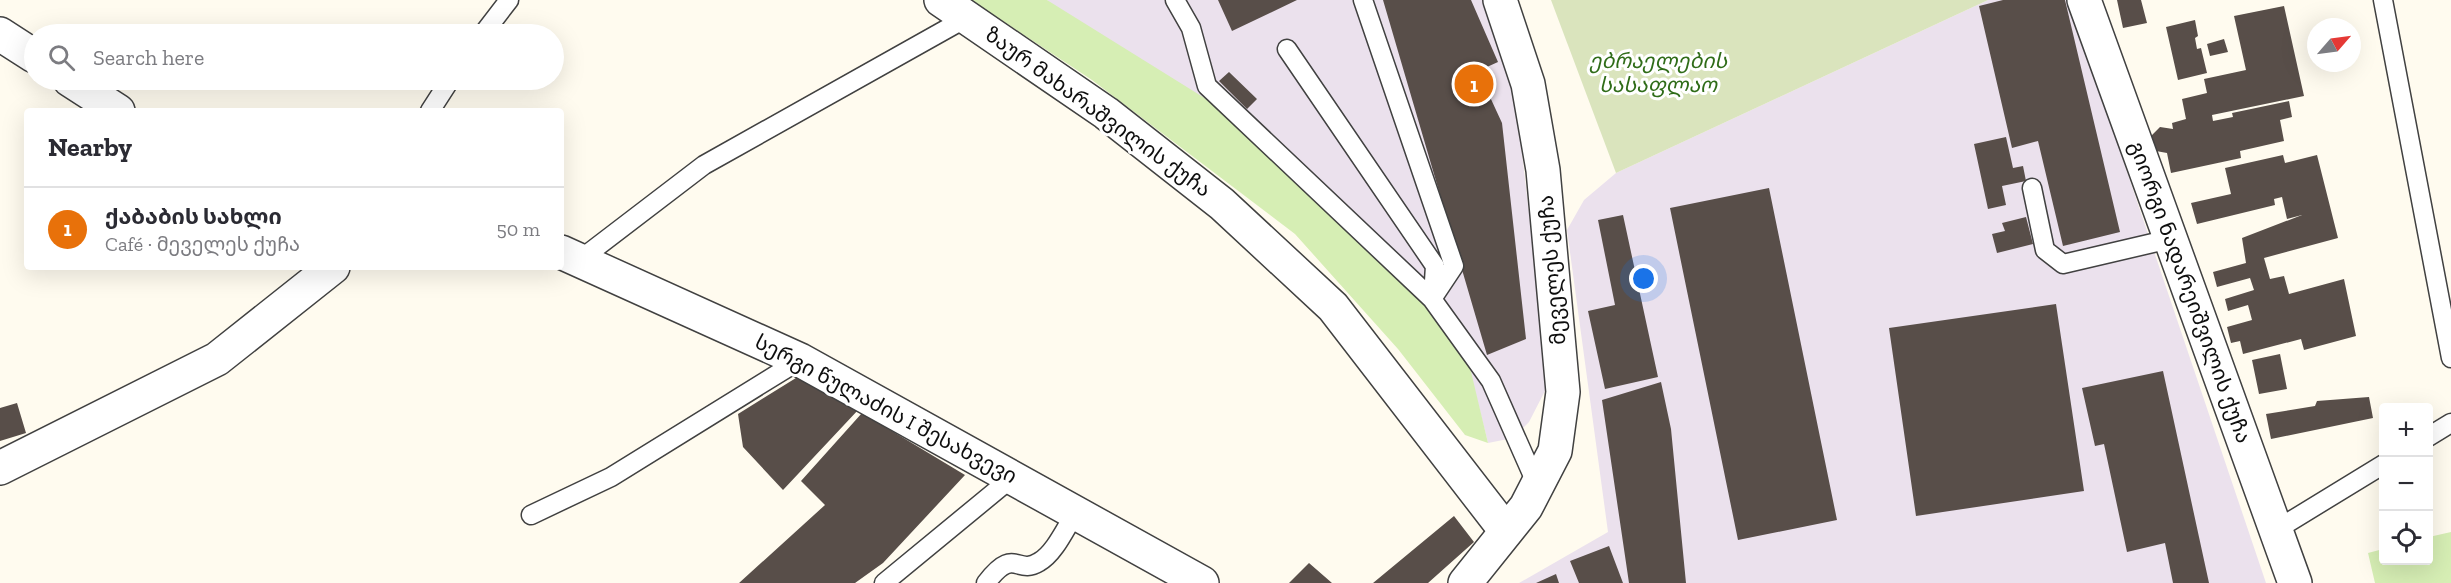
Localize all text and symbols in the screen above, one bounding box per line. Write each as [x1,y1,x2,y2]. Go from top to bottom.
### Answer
north arrow [2307,18,2361,72]
street label: ზაურ მახარაშვილის ქუჩა [980,21,1216,203]
search box [24,24,564,90]
icon: search [45,41,78,74]
text: Search here [93,44,204,71]
park label: ებრაელების სასაფლაო [1589,48,1728,98]
pin: 1 [1454,62,1494,106]
text: Nearby [48,131,132,163]
street label: გიორგი ნადარეიშვილის ქუჩა [2123,137,2257,447]
street label: მეველეს ქუჩა [1532,194,1572,346]
text: ქაბაბის სახლი [105,203,282,230]
text: 1 [63,217,72,241]
text: 50 m [496,217,540,241]
text: Café · მეველეს ქუჩა [105,232,300,256]
your location [1629,264,1658,293]
street label: სერგი წულაძის I შესახვევი [750,329,1022,489]
map controls [2379,403,2433,565]
button: + [2379,403,2433,457]
button: − [2379,457,2433,511]
button: locate [2379,511,2433,565]

